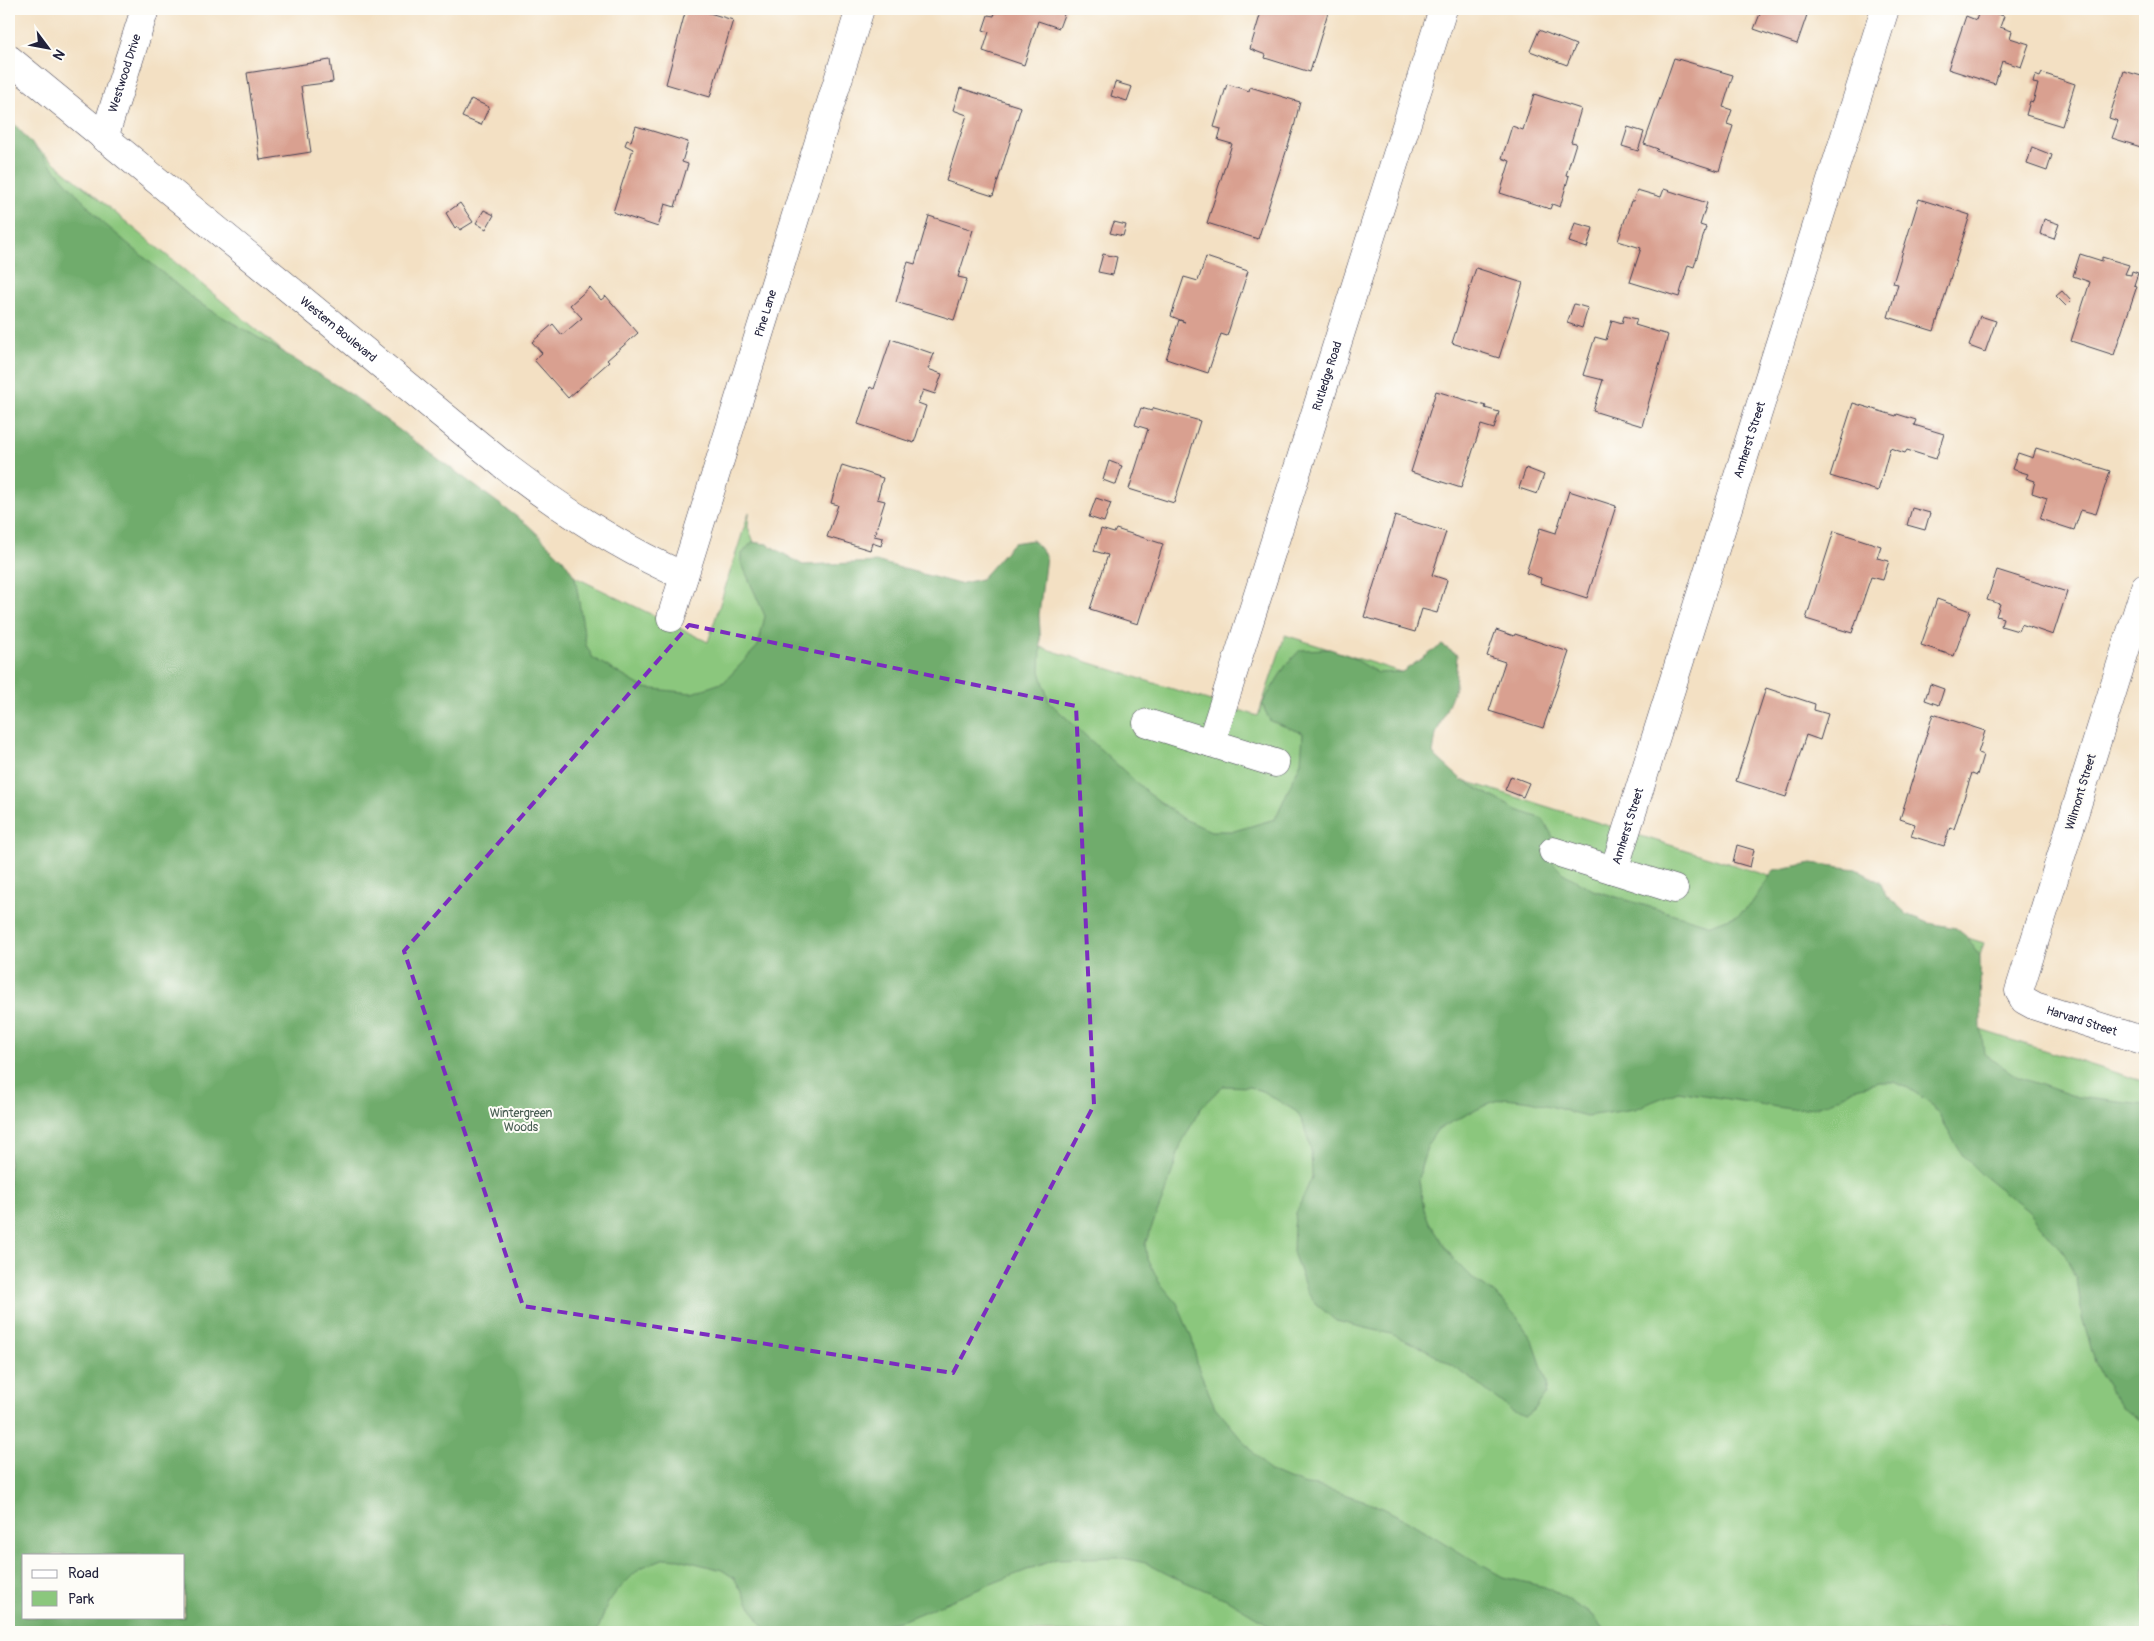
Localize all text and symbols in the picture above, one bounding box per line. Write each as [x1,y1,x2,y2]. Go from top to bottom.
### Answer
north arrow [22,22,72,72]
street label: Westwood Drive [105,32,144,114]
text: N [49,46,68,63]
street label: Pine Lane [751,288,780,339]
street label: Western Boulevard [297,293,380,365]
street label: Rutledge Road [1309,339,1345,412]
street label: Amherst Street [1730,399,1769,480]
street label: Wilmont Street [2062,752,2100,832]
street label: Amherst Street [1609,786,1647,866]
street label: Harvard Street [2044,1003,2119,1039]
park label: Wintergreen Woods [490,1106,552,1135]
legend [22,1554,185,1618]
text: Road [68,1564,99,1583]
text: Park [68,1590,95,1609]

